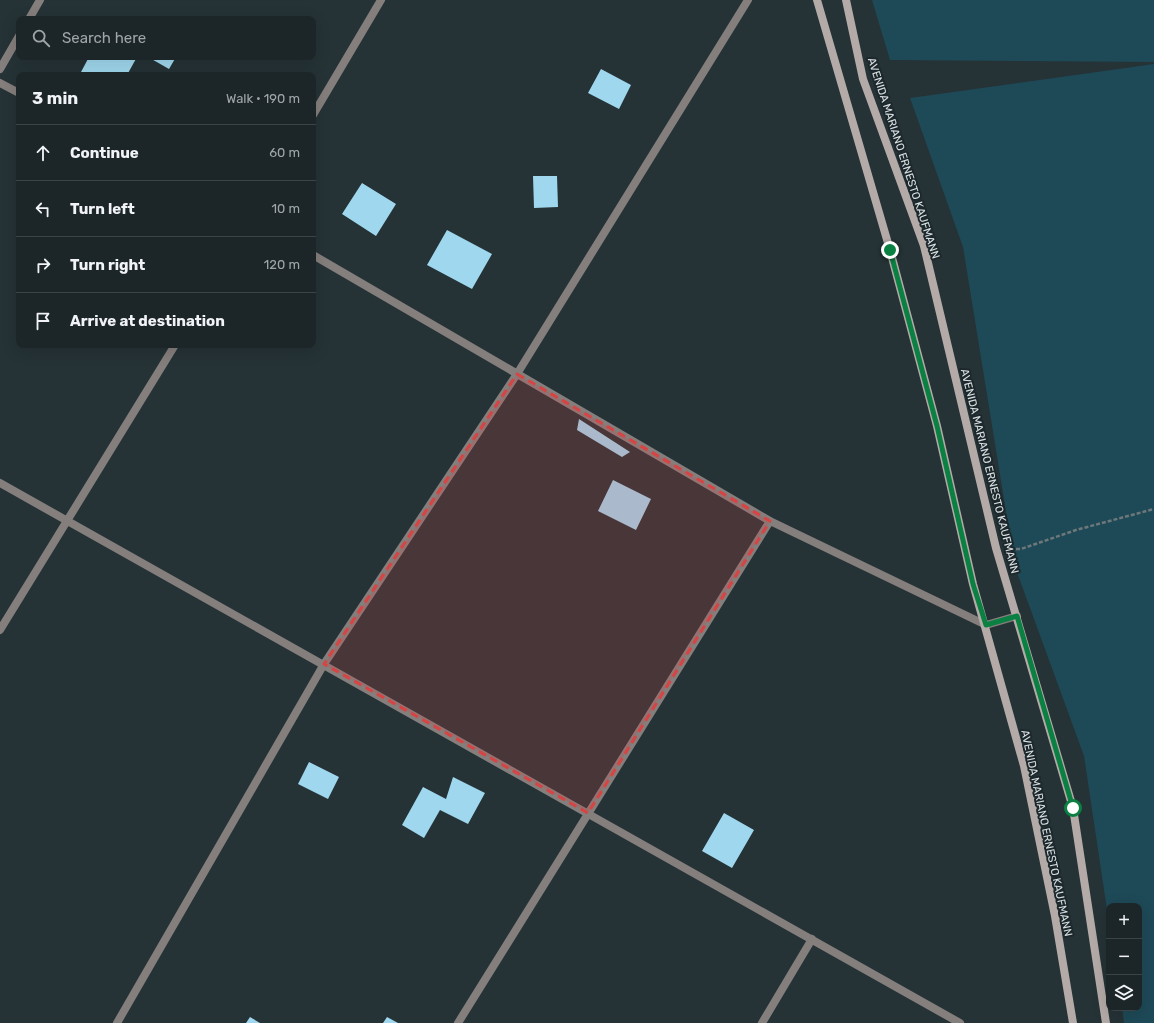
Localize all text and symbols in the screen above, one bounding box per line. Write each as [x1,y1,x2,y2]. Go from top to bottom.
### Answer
search box [16,16,316,60]
icon: search [30,27,52,49]
text: Search here [62,29,146,47]
street label: AVENIDA MARIANO ERNESTO KAUFMANN [865,56,942,260]
text: 3 min [32,88,78,108]
text: Walk · 190 m [226,91,300,106]
icon: ahead [32,142,54,164]
text: Continue [70,144,139,162]
text: 60 m [269,145,300,160]
icon: left [32,198,54,220]
text: Turn left [70,200,135,218]
text: 10 m [271,201,300,216]
route end [881,241,899,259]
icon: right [32,254,54,276]
text: Turn right [70,256,145,274]
text: 120 m [264,257,300,272]
icon: arrive [32,310,54,332]
text: Arrive at destination [70,312,225,330]
street label: AVENIDA MARIANO ERNESTO KAUFMANN [958,367,1021,575]
street label: AVENIDA MARIANO ERNESTO KAUFMANN [1018,729,1075,937]
route start [1064,799,1082,817]
map controls [1106,903,1142,1011]
button: + [1106,903,1142,939]
button: − [1106,939,1142,975]
button: layers [1106,975,1142,1011]

